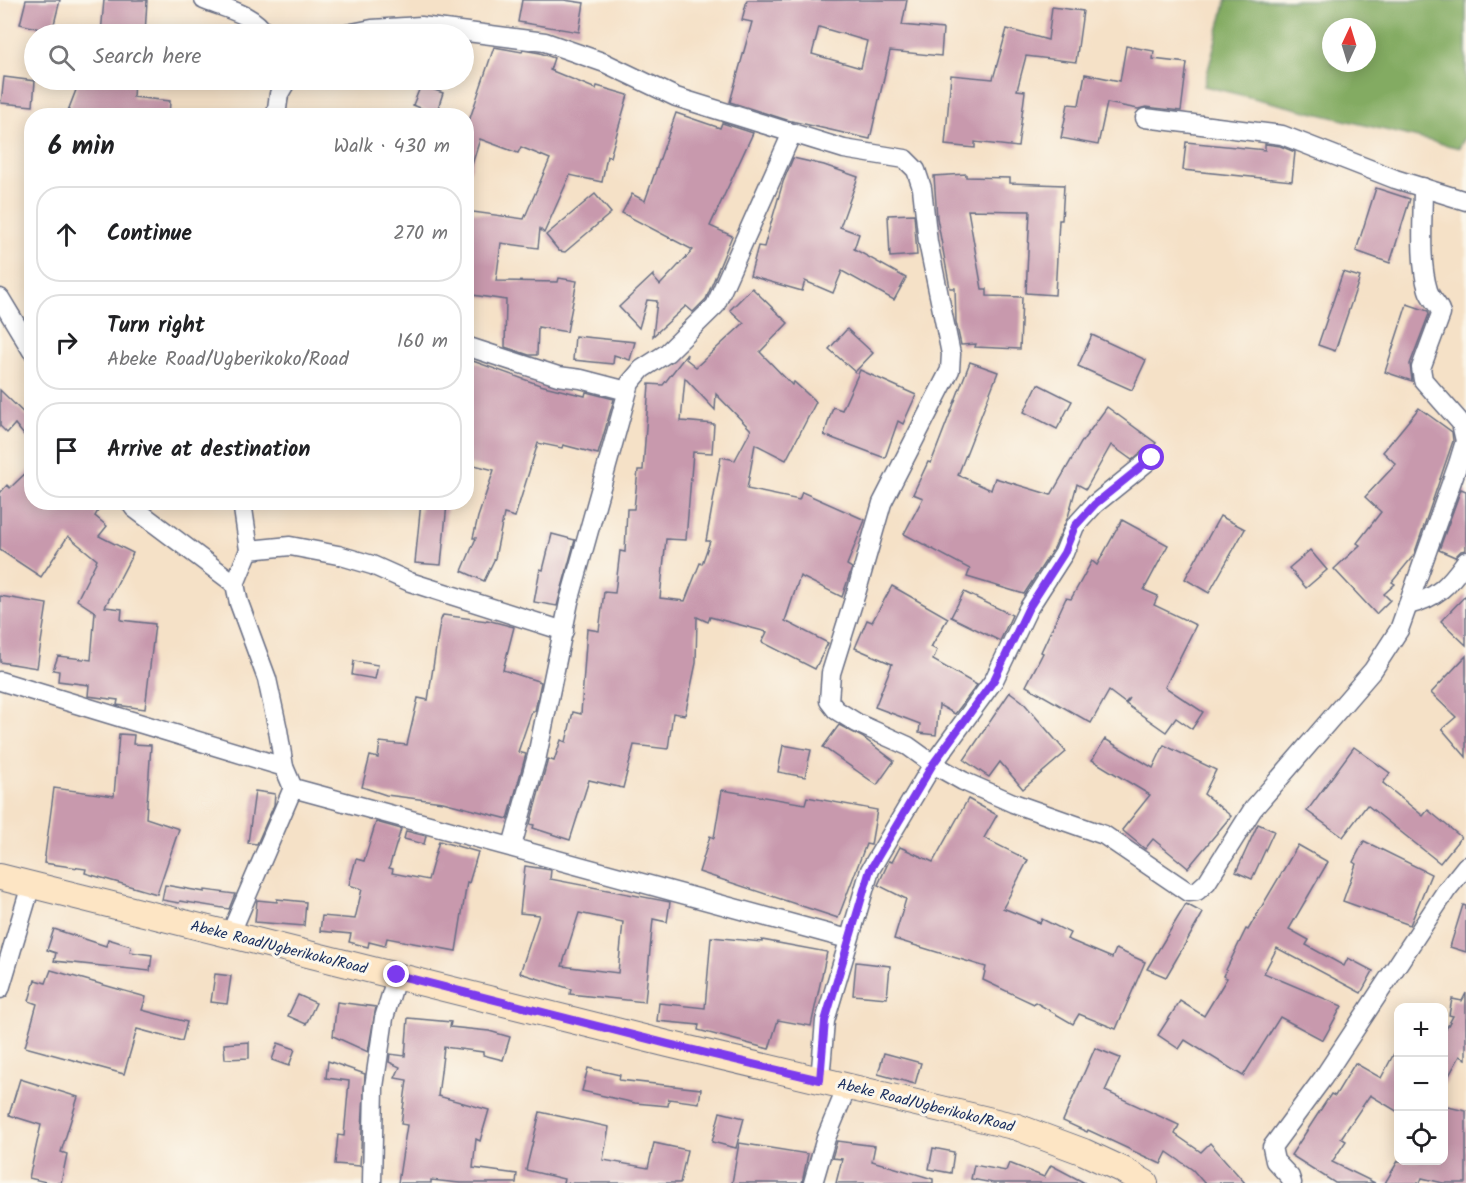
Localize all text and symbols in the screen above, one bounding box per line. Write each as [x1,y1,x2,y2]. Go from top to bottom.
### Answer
north arrow [1322,18,1376,72]
search box [24,24,474,90]
text: Search here [93,40,201,75]
icon: search [45,41,78,74]
text: 6 min [48,126,115,168]
text: Walk · 430 m [334,131,450,163]
text: Continue [107,217,192,252]
icon: ahead [50,218,83,251]
text: 270 m [393,218,448,250]
text: Turn right [107,309,205,344]
icon: right [50,326,83,359]
text: 160 m [397,326,448,358]
text: Abeke Road/Ugberikoko/Road [107,344,349,376]
text: Arrive at destination [107,433,310,468]
icon: arrive [50,434,83,467]
route start [1138,444,1164,470]
street label: Abeke Road/Ugberikoko/Road [188,914,370,982]
route end [383,961,409,987]
map controls [1394,1003,1448,1165]
button: + [1394,1003,1448,1057]
button: − [1394,1057,1448,1111]
street label: Abeke Road/Ugberikoko/Road [835,1072,1017,1140]
button: locate [1394,1111,1448,1165]

